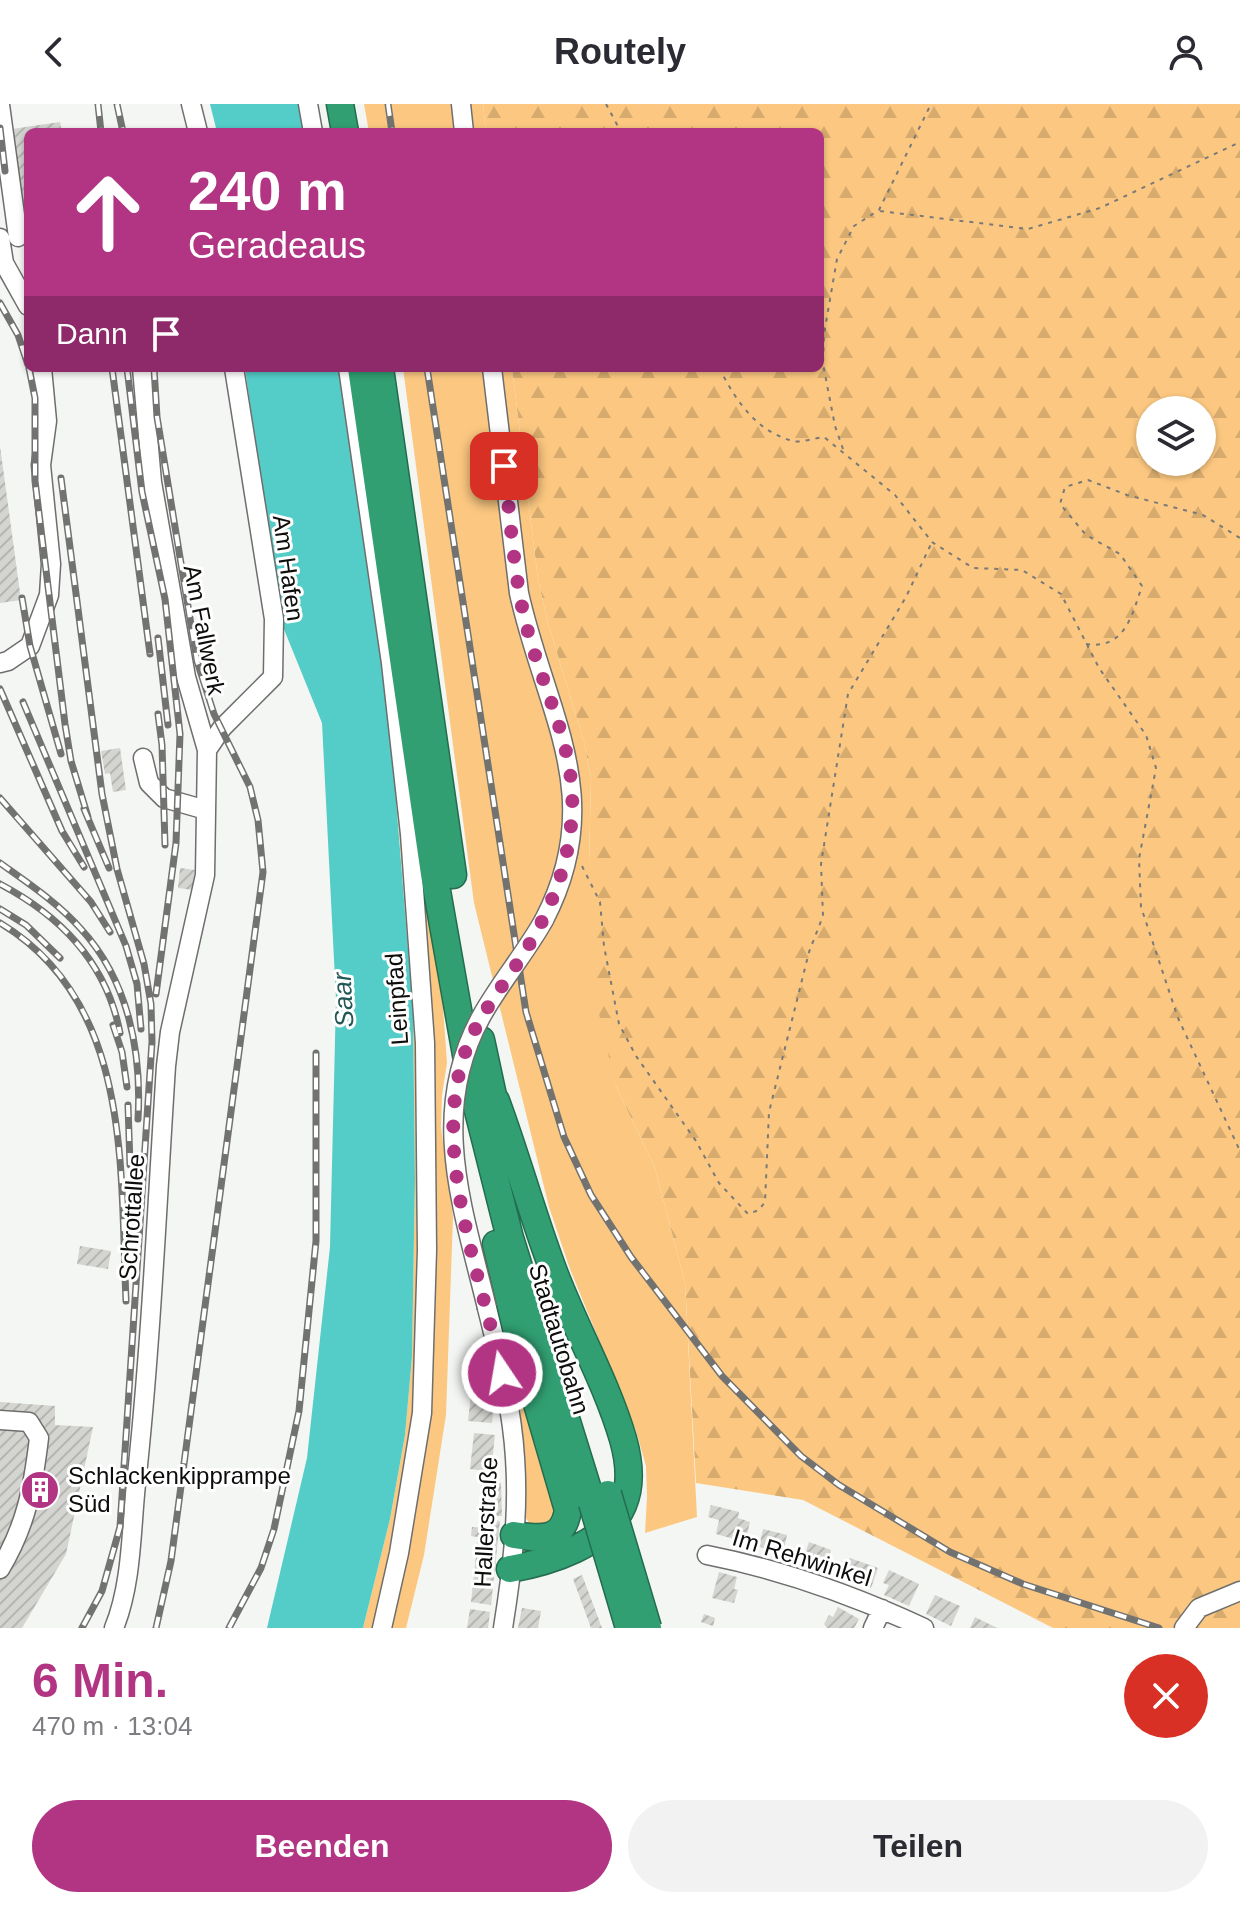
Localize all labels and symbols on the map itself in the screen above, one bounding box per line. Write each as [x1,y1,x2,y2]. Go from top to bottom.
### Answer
pin [470,432,538,500]
street label: Am Hafen [268,513,309,623]
street label: Am Fallwerk [179,563,231,698]
street label: Leinpfad [380,952,413,1046]
water label: Saar [327,970,359,1028]
street label: Schrottallee [114,1153,149,1281]
street label: Stadtautobahn [524,1260,595,1417]
position arrow [460,1331,544,1415]
street label: Hallerstraße [469,1456,502,1588]
place label: Schlackenkipprampe Süd [68,1462,291,1517]
building icon: Schlackenkipprampe Süd [19,1469,61,1511]
street label: Im Rehwinkel [729,1524,875,1591]

